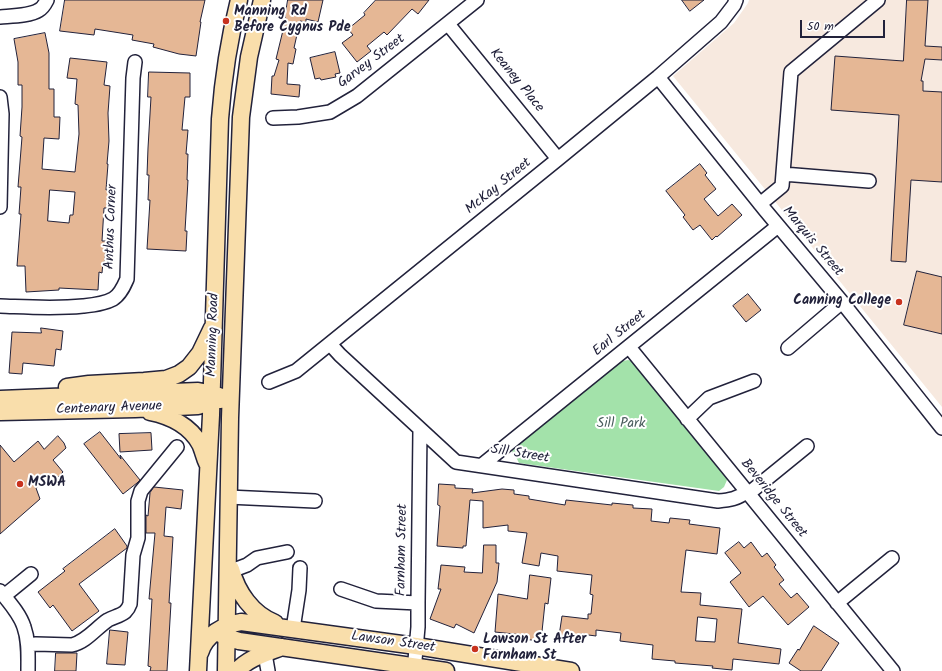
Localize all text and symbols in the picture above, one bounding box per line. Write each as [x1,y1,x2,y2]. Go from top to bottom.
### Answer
place label: Manning Rd Before Cygnus Pde [234,5,351,38]
scale bar [802,12,887,38]
marker: Manning Rd Before Cygnus Pde [221,16,231,26]
text: 50 m [807,17,834,36]
street label: Garvey Street [335,31,409,93]
street label: Keaney Place [485,46,547,116]
street label: McKay Street [463,155,535,219]
street label: Anthus Corner [102,184,122,270]
street label: Marquis Street [778,204,846,280]
street label: Manning Road [204,293,224,377]
place label: Canning College [793,294,891,310]
marker: Canning College [894,297,904,307]
street label: Earl Street [590,307,650,361]
street label: Centenary Avenue [56,399,162,419]
park label: Sill Park [597,417,645,433]
street label: Sill Street [490,442,550,468]
street label: Beveridge Street [736,456,810,542]
place label: MSWA [28,476,66,492]
marker: MSWA [15,479,25,489]
street label: Farnham Street [394,504,412,596]
street label: Lawson Street [350,629,436,657]
place label: Lawson St After Farnham St [483,633,586,666]
marker: Lawson St After Farnham St [470,644,480,654]

